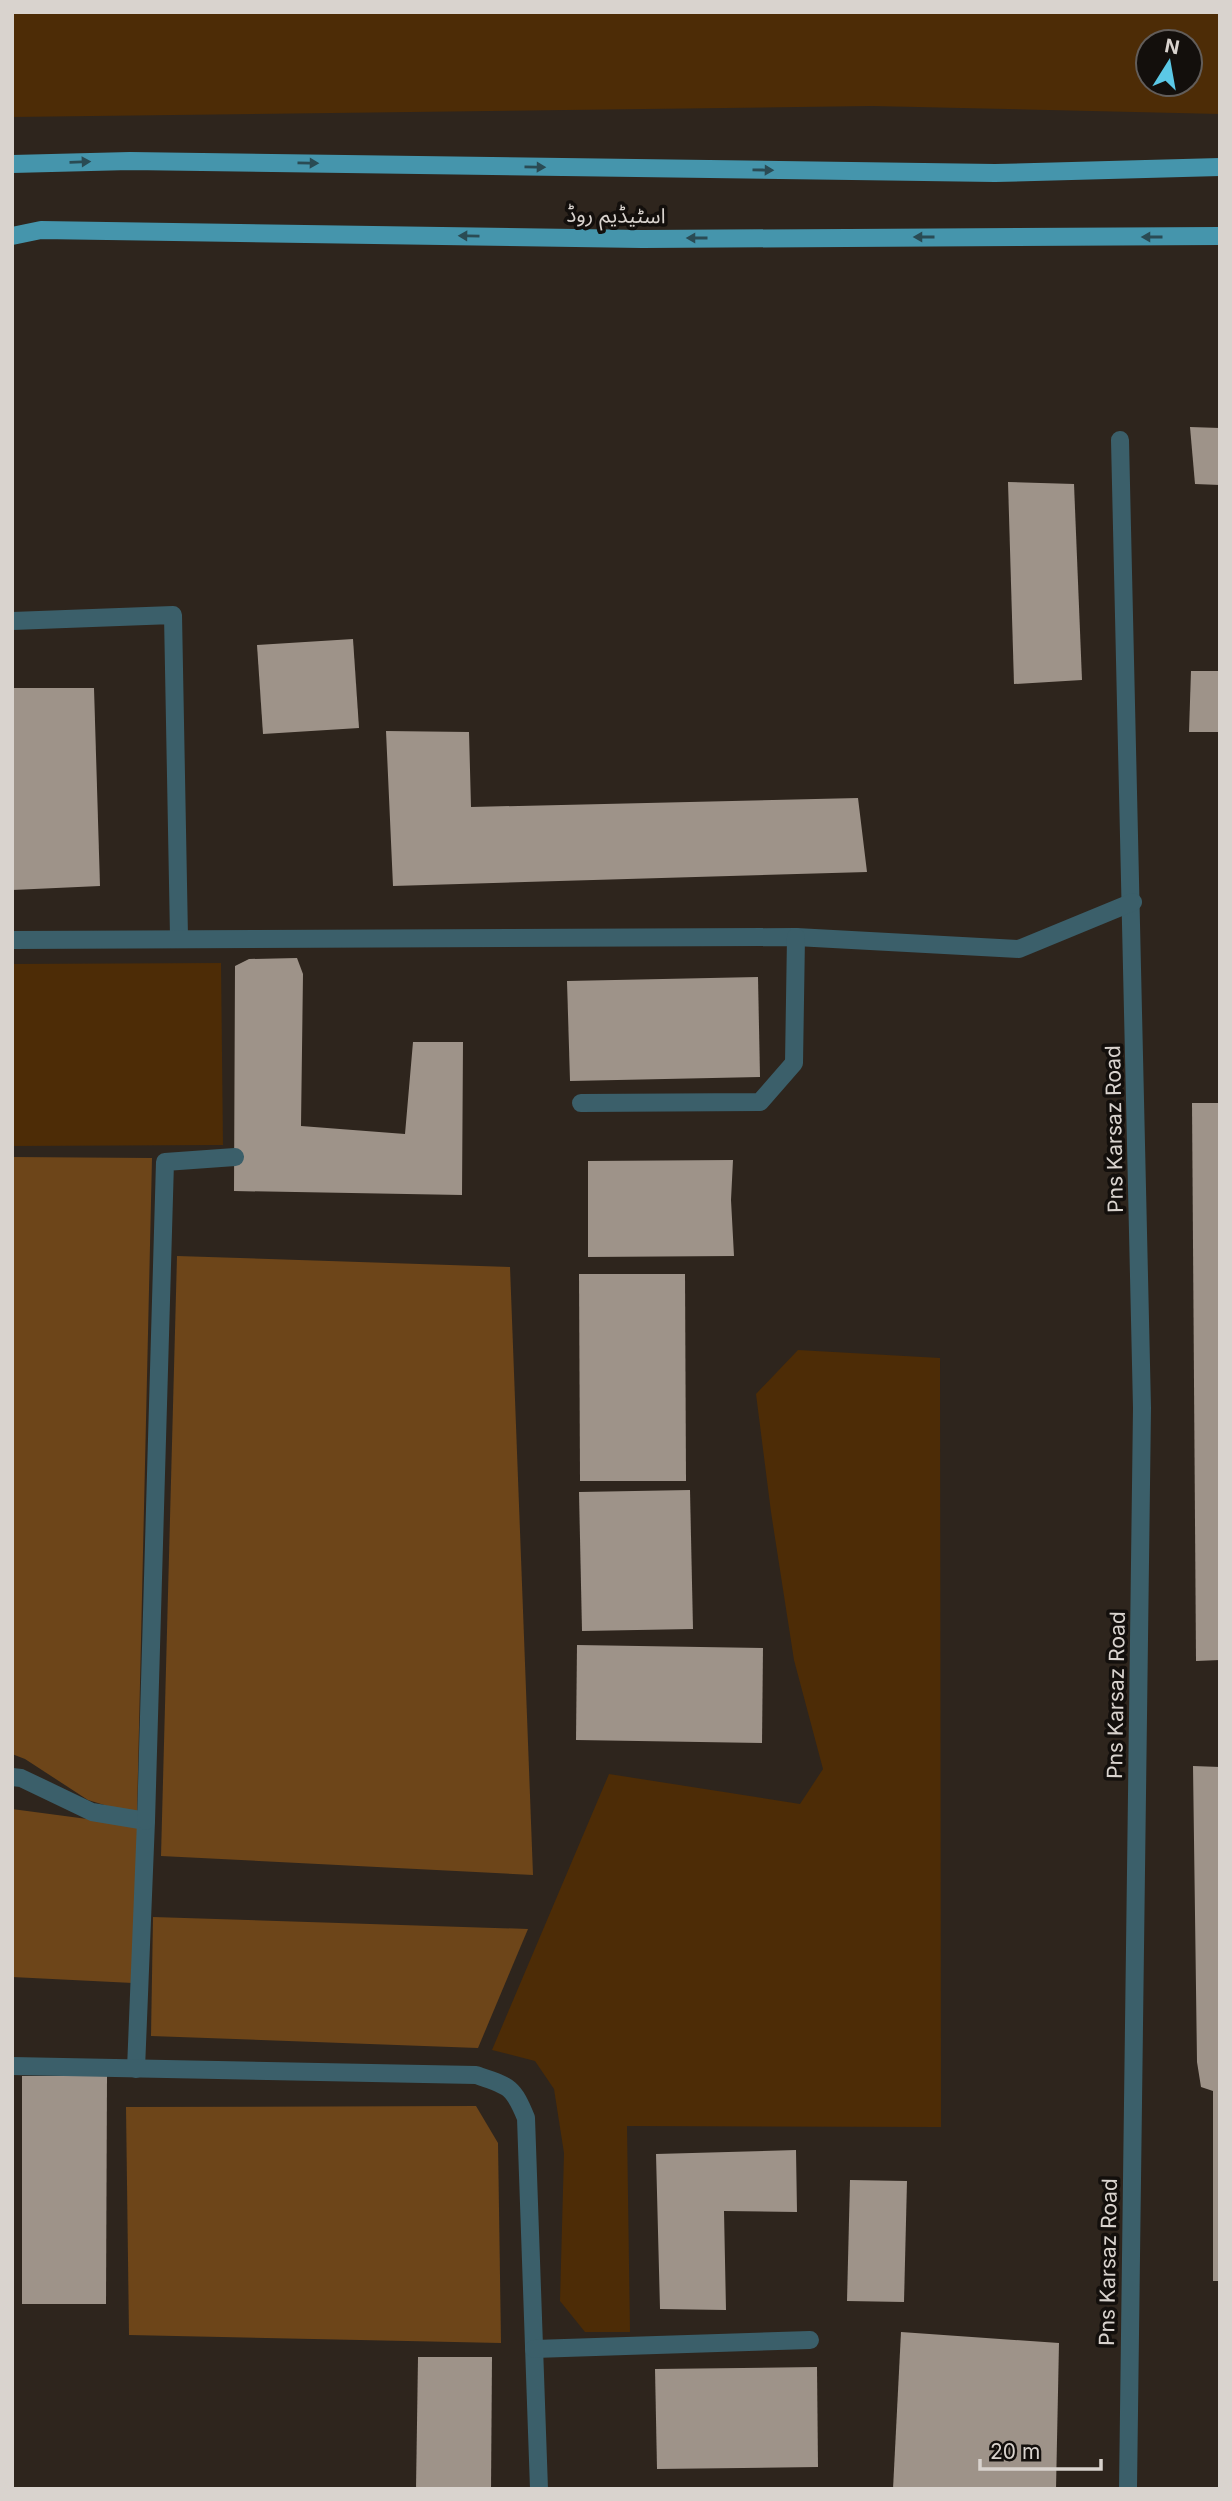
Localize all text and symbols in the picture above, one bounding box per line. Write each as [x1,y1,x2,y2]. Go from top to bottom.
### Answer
north arrow [1134,28,1204,98]
text: N [1163,34,1181,59]
one-way arrow [70,157,92,168]
one-way arrow [297,158,319,169]
one-way arrow [525,161,547,172]
one-way arrow [752,164,774,175]
street label: اسٹیڈیم روڈ [566,202,666,231]
one-way arrow [458,230,480,242]
one-way arrow [1140,231,1162,243]
one-way arrow [685,232,707,244]
one-way arrow [913,232,935,243]
street label: Pns Karsaz Road [1100,1045,1128,1213]
street label: Pns Karsaz Road [1102,1611,1130,1779]
street label: Pns Karsaz Road [1094,2178,1122,2346]
scale bar [980,2428,1101,2472]
text: 20 m [990,2439,1040,2464]

